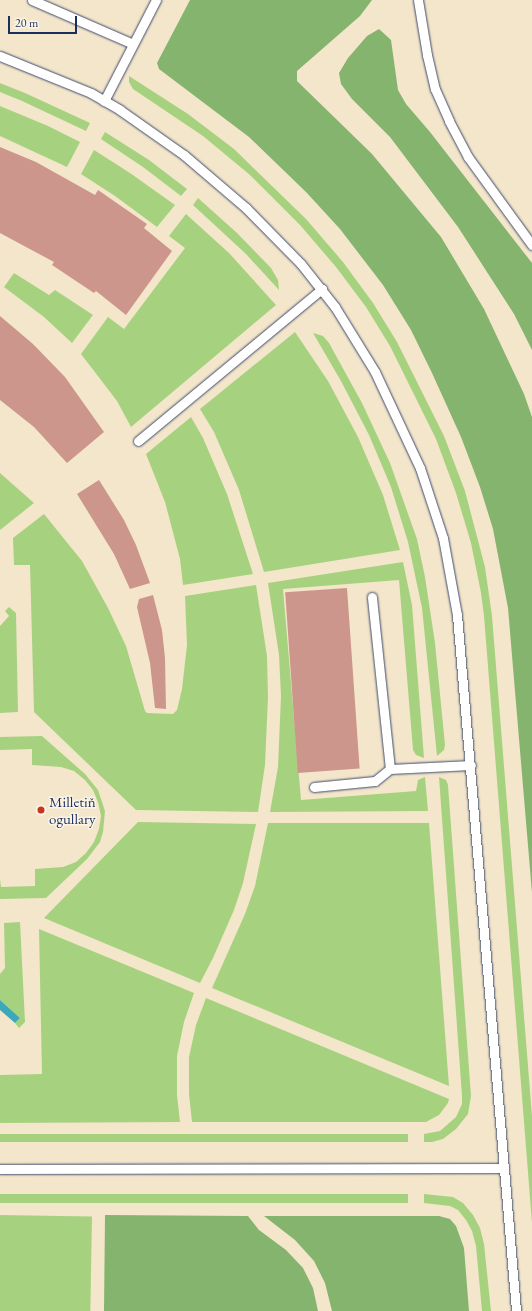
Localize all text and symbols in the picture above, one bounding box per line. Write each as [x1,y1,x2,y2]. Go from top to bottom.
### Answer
scale bar [10,8,79,34]
text: 20 m [15,15,38,31]
place label: Milletiň ogullary [49,792,96,827]
marker: Milletiň ogullary [36,805,46,815]

